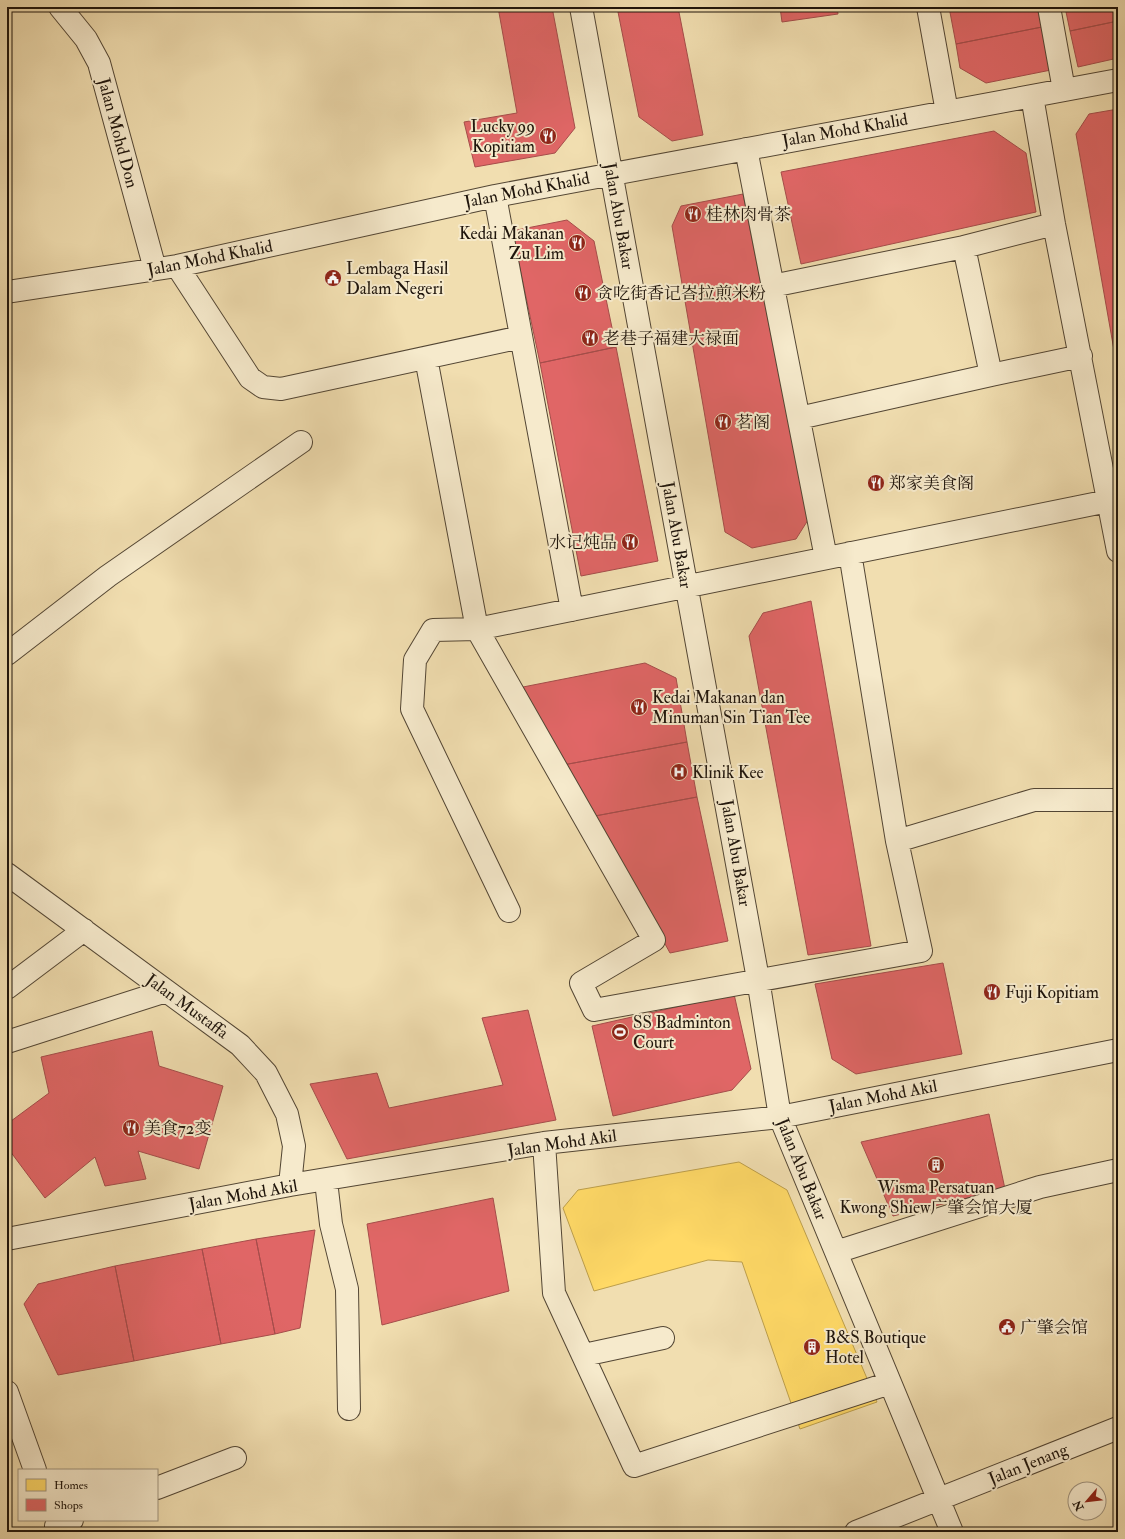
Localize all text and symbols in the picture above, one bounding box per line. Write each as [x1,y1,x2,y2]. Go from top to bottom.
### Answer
street label: Jalan Mohd Don [92,75,143,191]
street label: Jalan Mohd Khalid [780,109,910,153]
place label: Lucky 99 Kopitiam [470,116,535,158]
restaurant icon: Lucky 99 Kopitiam [538,126,558,146]
street label: Jalan Abu Bakar [598,160,639,272]
street label: Jalan Mohd Khalid [462,167,592,214]
restaurant icon: 桂林肉骨茶 [683,204,703,224]
place label: 桂林肉骨茶 [706,204,791,225]
place label: Kedai Makanan Zu Lim [459,223,564,264]
restaurant icon: Kedai Makanan Zu Lim [567,233,587,253]
street label: Jalan Mohd Khalid [145,235,275,282]
place label: Lembaga Hasil Dalam Negeri [346,258,449,299]
public building icon: Lembaga Hasil Dalam Negeri [323,268,343,288]
restaurant icon: 贪吃街香记峇拉煎米粉 [573,283,593,303]
place label: 贪吃街香记峇拉煎米粉 [596,283,766,304]
restaurant icon: 老巷子福建大禄面 [580,328,600,348]
place label: 老巷子福建大禄面 [603,328,739,349]
restaurant icon: 茗阁 [713,412,733,432]
place label: 茗阁 [736,412,770,433]
restaurant icon: 郑家美食阁 [866,473,886,493]
place label: 郑家美食阁 [889,473,974,494]
street label: Jalan Abu Bakar [656,479,697,591]
place label: 水记炖品 [549,532,617,553]
restaurant icon: 水记炖品 [620,532,640,552]
place label: Kedai Makanan dan Minuman Sin Tian Tee [652,687,810,728]
restaurant icon: Kedai Makanan dan Minuman Sin Tian Tee [629,697,649,717]
hospital icon: Klinik Kee [669,762,689,782]
place label: Klinik Kee [692,762,764,783]
street label: Jalan Abu Bakar [715,797,756,909]
street label: Jalan Mustaffa [140,968,233,1044]
restaurant icon: Fuji Kopitiam [982,982,1002,1002]
place label: Fuji Kopitiam [1005,982,1099,1004]
place label: SS Badminton Court [633,1012,731,1053]
sports icon: SS Badminton Court [610,1022,630,1042]
street label: Jalan Mohd Akil [826,1075,940,1118]
street label: Jalan Abu Bakar [771,1114,832,1224]
restaurant icon: 美食72变 [121,1118,141,1138]
place label: 美食72变 [144,1118,211,1139]
street label: Jalan Mohd Akil [505,1125,619,1162]
building icon: Wisma Persatuan Kwong Shiew广肇会馆大厦 [926,1155,946,1175]
street label: Jalan Mohd Akil [186,1175,300,1216]
place label: Wisma Persatuan Kwong Shiew广肇会馆大厦 [839,1177,1033,1218]
public building icon: 广肇会馆 [997,1317,1017,1337]
place label: 广肇会馆 [1020,1317,1088,1338]
place label: B&S Boutique Hotel [825,1327,926,1368]
building icon: B&S Boutique Hotel [802,1337,822,1357]
street label: Jalan Jenang [984,1438,1072,1491]
legend [18,1469,158,1521]
text: Homes [54,1478,88,1493]
north arrow [1067,1481,1107,1521]
text: N [1070,1497,1087,1514]
text: Shops [54,1498,83,1513]

